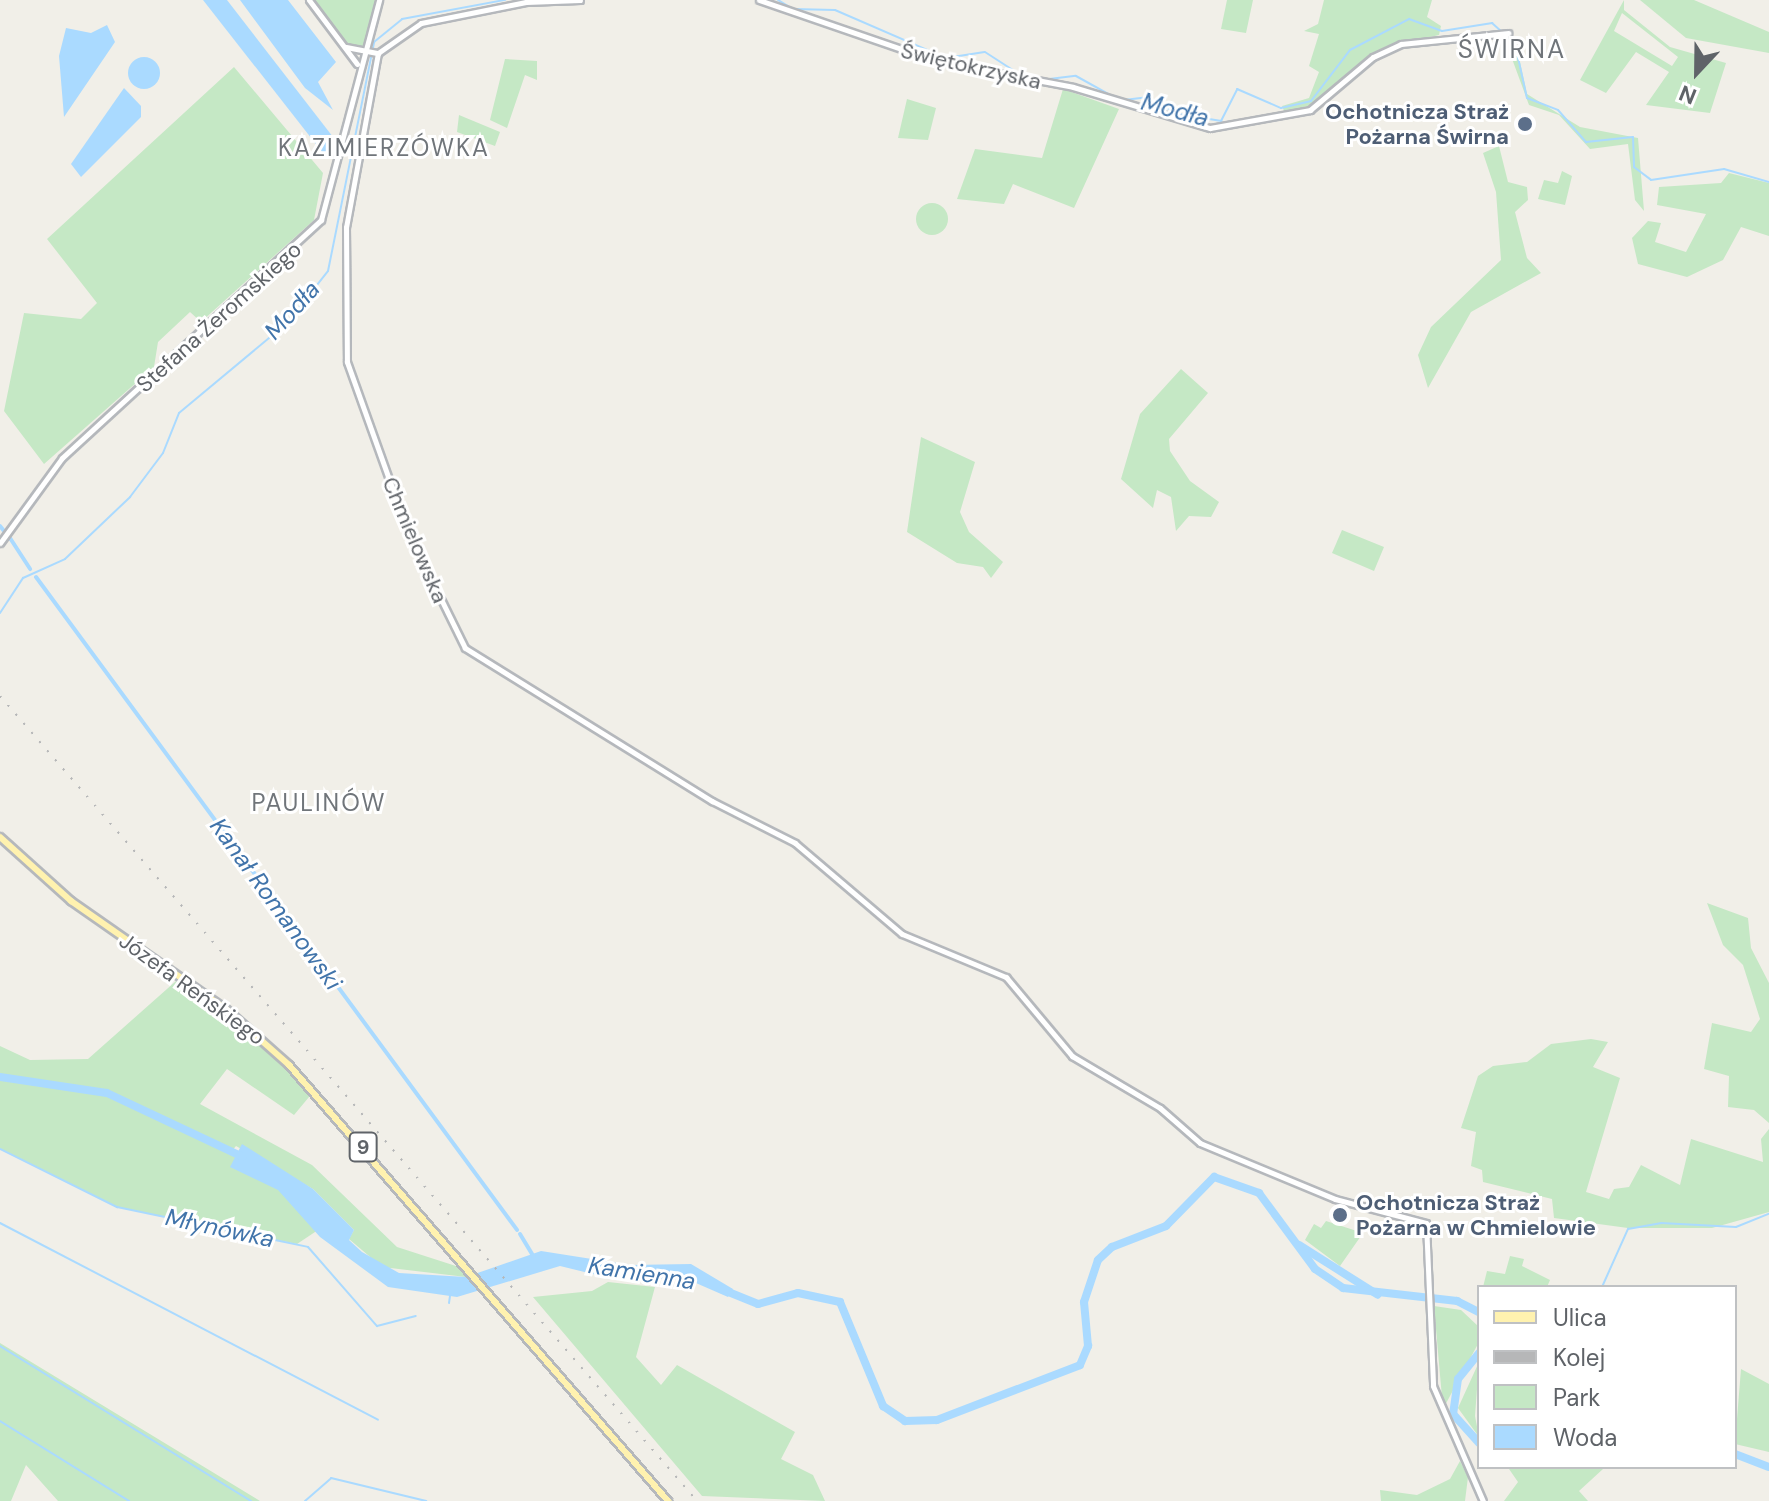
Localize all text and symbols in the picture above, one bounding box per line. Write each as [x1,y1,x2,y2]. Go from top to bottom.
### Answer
north arrow [1657,32,1737,112]
district label: ŚWIRNA [1458,34,1566,66]
street label: Świętokrzyska [898,37,1044,95]
text: N [1675,78,1701,111]
water label: Modła [1138,87,1212,133]
place label: Ochotnicza Straż Pożarna Świrna [1325,98,1509,150]
marker: Ochotnicza Straż Pożarna Świrna [1516,115,1534,133]
district label: KAZIMIERZÓWKA [278,134,490,162]
street label: Stefana Żeromskiego [131,236,307,398]
water label: Modła [258,275,326,345]
street label: Chmielowska [377,473,453,607]
district label: PAULINÓW [252,789,386,817]
water label: Kanał Romanowski [204,812,348,996]
street label: Józefa Reńskiego [114,927,270,1051]
road number: 9 [347,1131,379,1163]
place label: Ochotnicza Straż Pożarna w Chmielowie [1356,1189,1596,1240]
water label: Młynówka [163,1202,277,1254]
marker: Ochotnicza Straż Pożarna w Chmielowie [1331,1206,1349,1224]
water label: Kamienna [586,1250,698,1296]
legend [1477,1285,1737,1469]
text: Ulica [1553,1302,1607,1333]
text: Kolej [1553,1342,1605,1373]
text: Park [1553,1382,1600,1413]
text: Woda [1553,1422,1617,1453]

